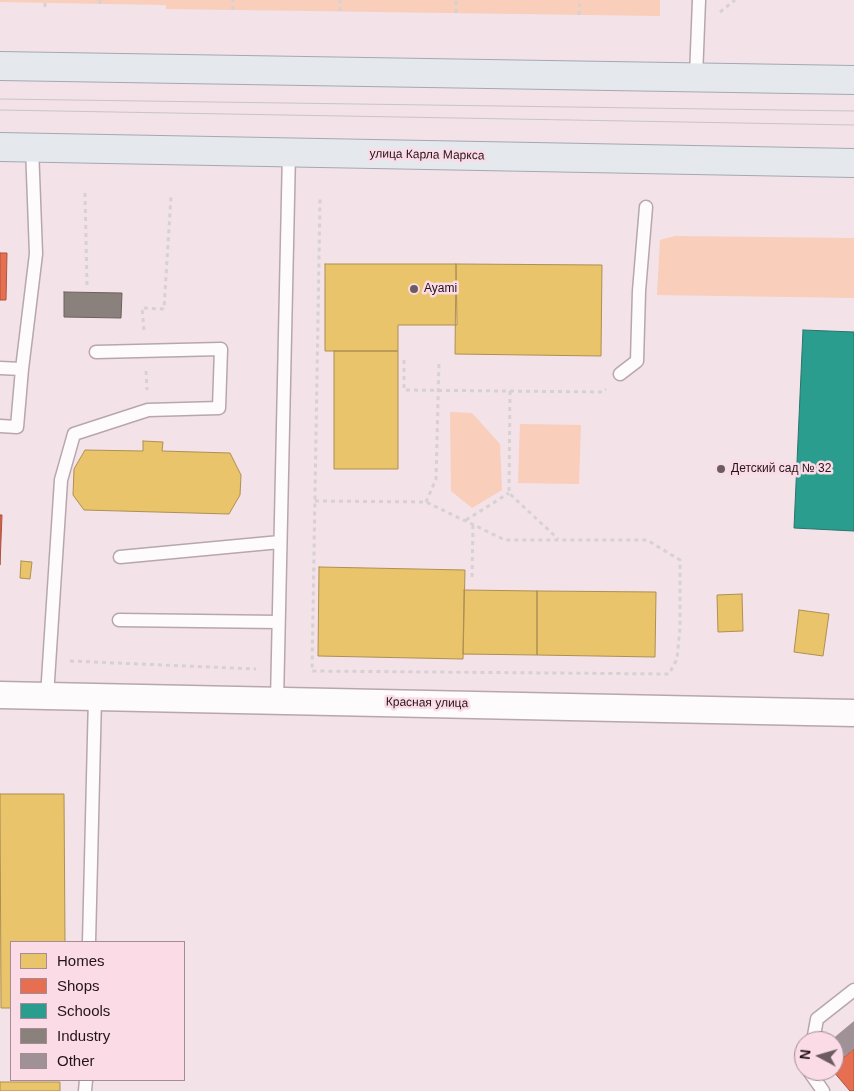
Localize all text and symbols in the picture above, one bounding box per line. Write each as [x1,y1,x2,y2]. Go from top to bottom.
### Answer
street label: улица Карла Маркса [369,147,485,163]
place label: Ayami [424,282,457,296]
marker: Ayami [408,283,420,295]
place label: Детский сад № 32 [731,462,831,476]
marker: Детский сад № 32 [715,463,727,475]
street label: Красная улица [386,695,468,711]
legend [10,941,185,1081]
text: Homes [57,952,105,969]
text: Shops [57,977,100,994]
text: Schools [57,1002,110,1019]
text: Industry [57,1027,110,1044]
north arrow [794,1031,844,1081]
text: N [797,1049,814,1060]
text: Other [57,1052,95,1069]

